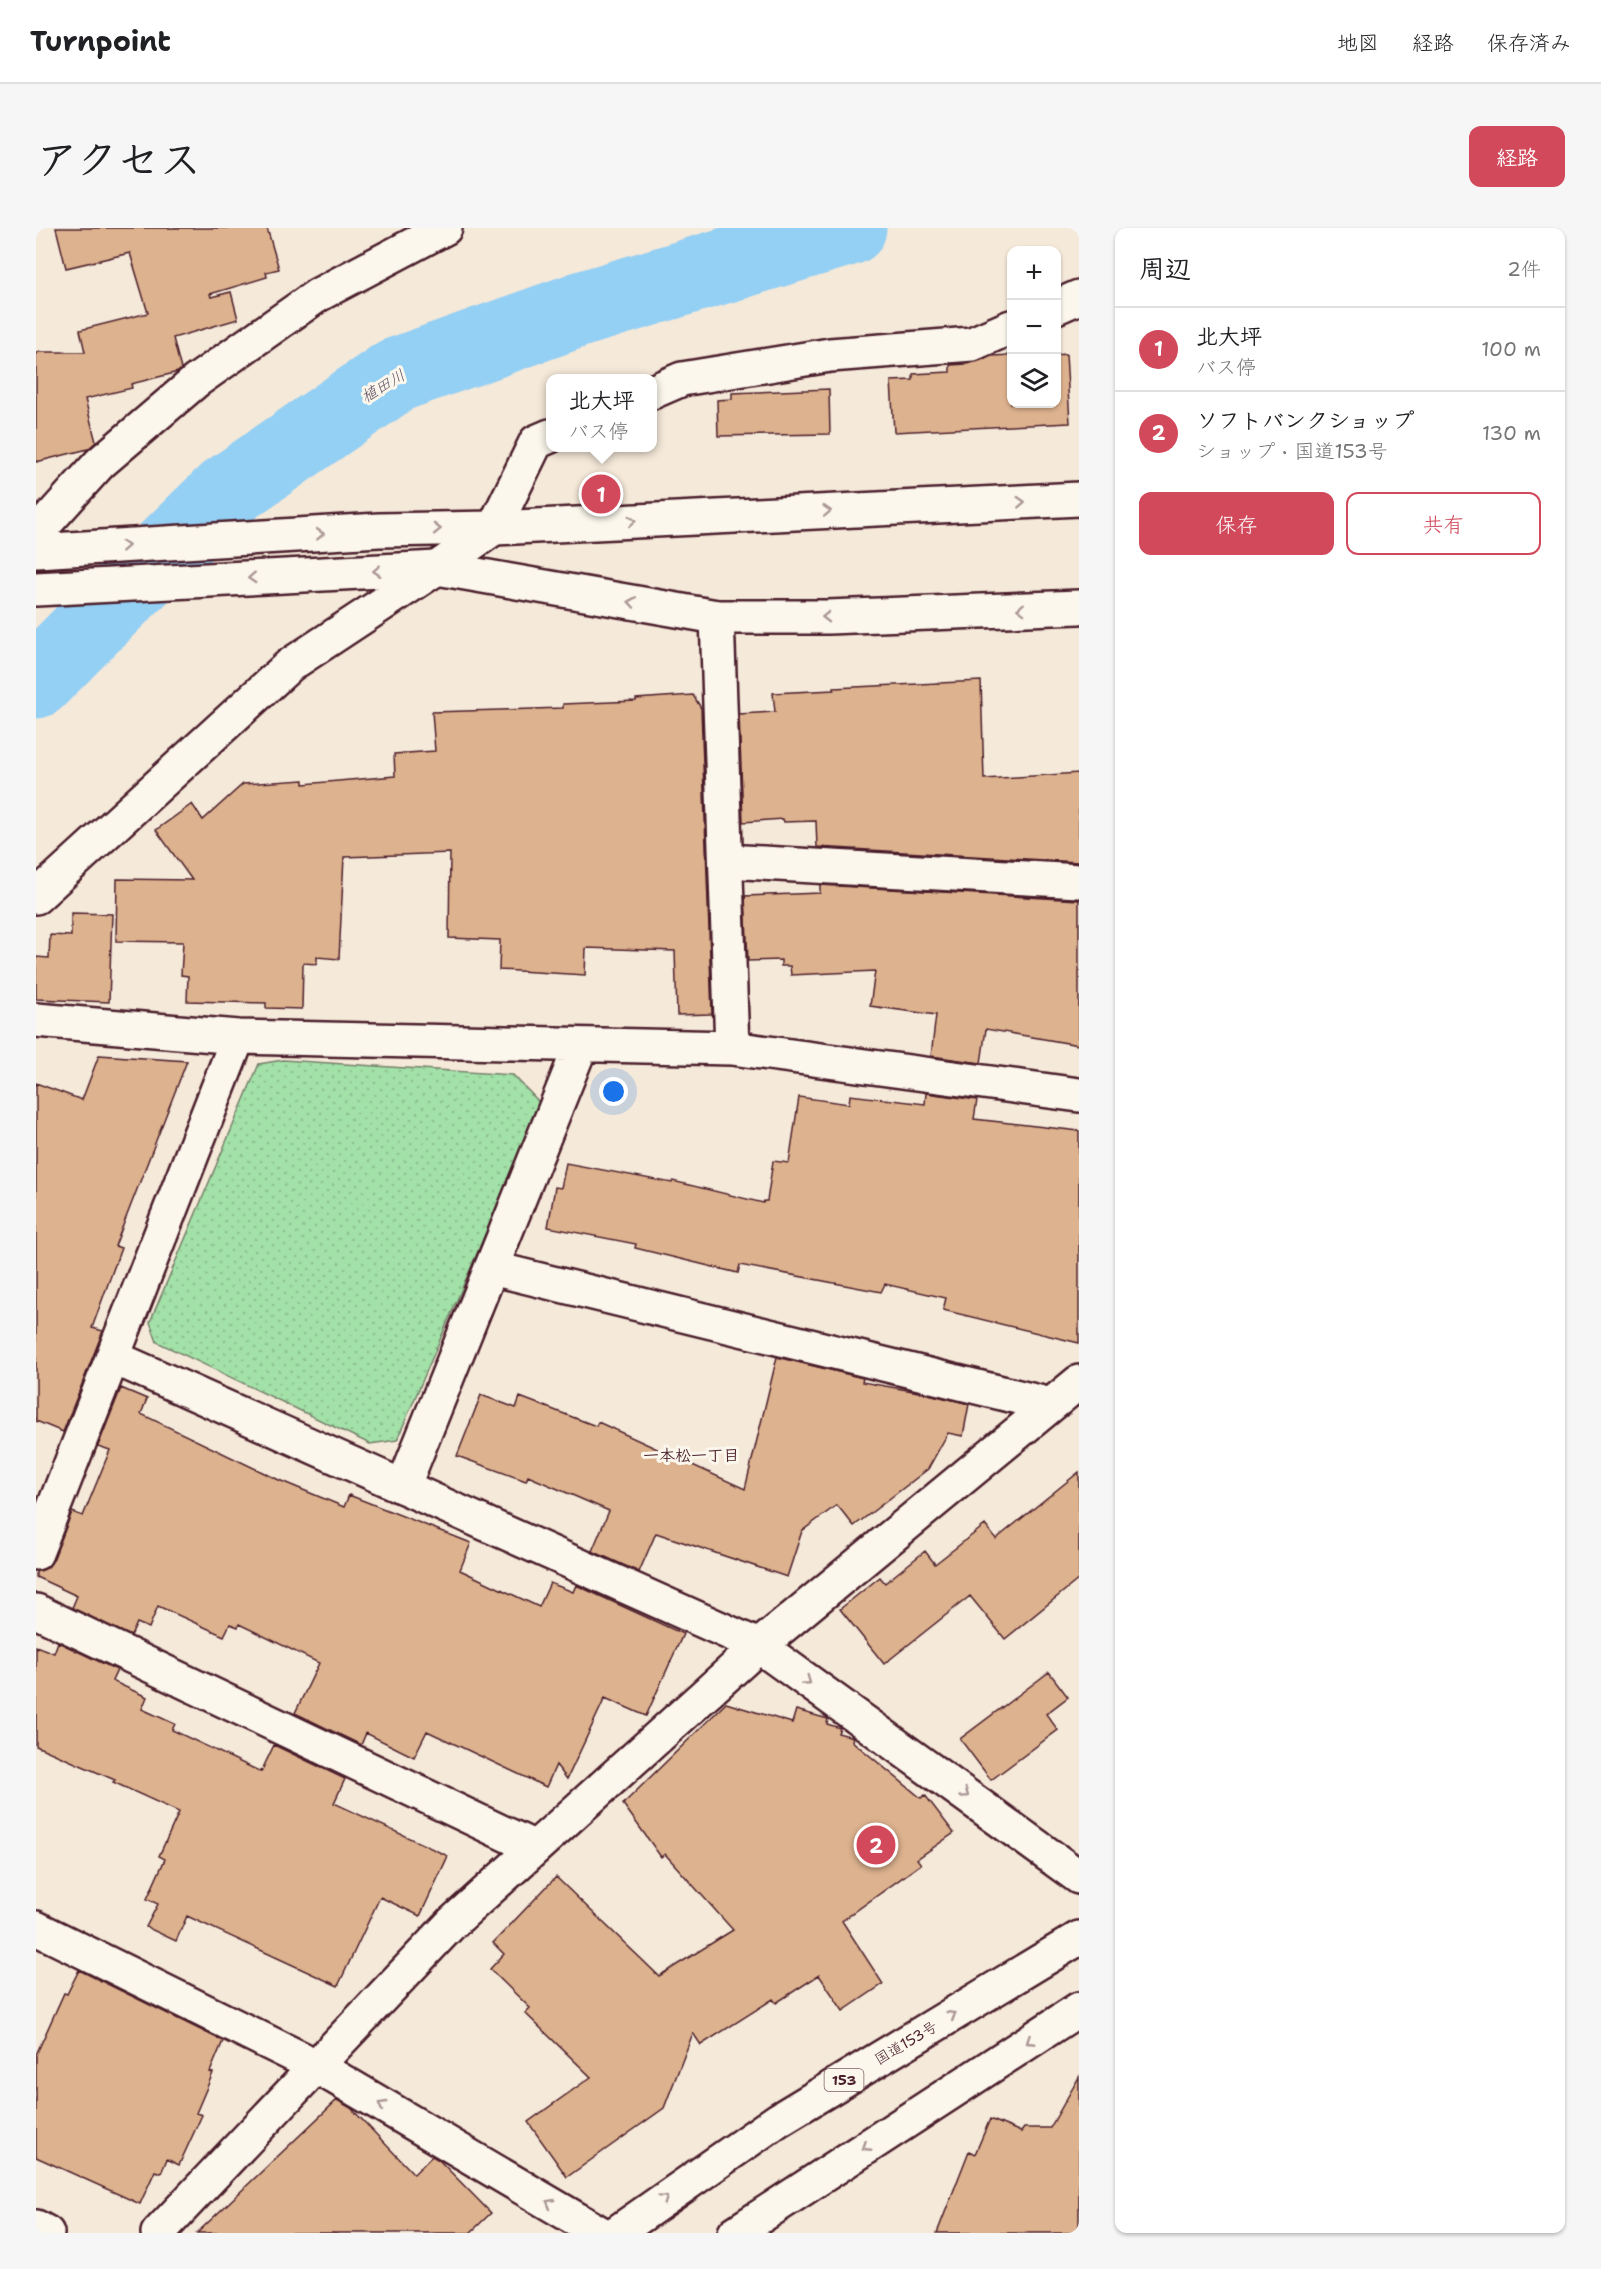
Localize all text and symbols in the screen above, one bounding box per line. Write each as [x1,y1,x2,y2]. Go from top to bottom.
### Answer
text: Turnpoint [30,22,171,60]
text: 地図 [1337,29,1379,57]
text: 経路 [1412,29,1454,57]
text: 保存済み [1487,29,1571,57]
button: 経路 [1469,126,1565,187]
text: アクセス [36,131,201,187]
map controls [1007,246,1061,408]
button: + [1007,246,1061,300]
text: 周辺 [1139,251,1191,286]
text: 2件 [1507,256,1541,282]
button: − [1007,300,1061,354]
text: 北大坪 [1196,322,1262,351]
text: 1 [1154,336,1163,362]
text: 100 m [1481,336,1541,362]
button: layers [1007,354,1061,408]
text: バス停 [1196,354,1256,380]
water label: 植田川 [357,365,409,407]
popup [546,374,657,452]
text: 北大坪 [568,386,635,415]
text: ソフトバンクショップ [1196,406,1414,435]
text: バス停 [568,418,628,444]
text: 2 [1152,420,1166,446]
text: 130 m [1482,420,1541,446]
text: ショップ · 国道153号 [1196,438,1388,464]
pin: 1 [582,472,620,516]
button: 保存 [1139,492,1334,555]
button: 共有 [1346,492,1541,555]
one-way arrow [1017,496,1026,509]
one-way arrow [822,505,831,518]
one-way arrow [627,514,636,527]
one-way arrow [433,523,442,535]
one-way arrow [315,528,325,541]
one-way arrow [121,539,130,552]
one-way arrow [373,564,382,577]
one-way arrow [248,571,257,584]
one-way arrow [627,596,637,609]
one-way arrow [1016,603,1025,616]
one-way arrow [821,611,830,623]
your location [599,1077,628,1106]
district label: 一本松一丁目 [643,1445,739,1466]
one-way arrow [800,1673,811,1684]
one-way arrow [958,1787,969,1798]
pin: 2 [856,1822,896,1868]
one-way arrow [946,2010,956,2022]
street label: 国道153号 [871,2016,941,2070]
one-way arrow [1026,2033,1036,2045]
road number: 153 [824,2069,864,2091]
one-way arrow [378,2101,388,2112]
one-way arrow [862,2140,873,2151]
one-way arrow [658,2196,669,2207]
one-way arrow [546,2199,556,2211]

